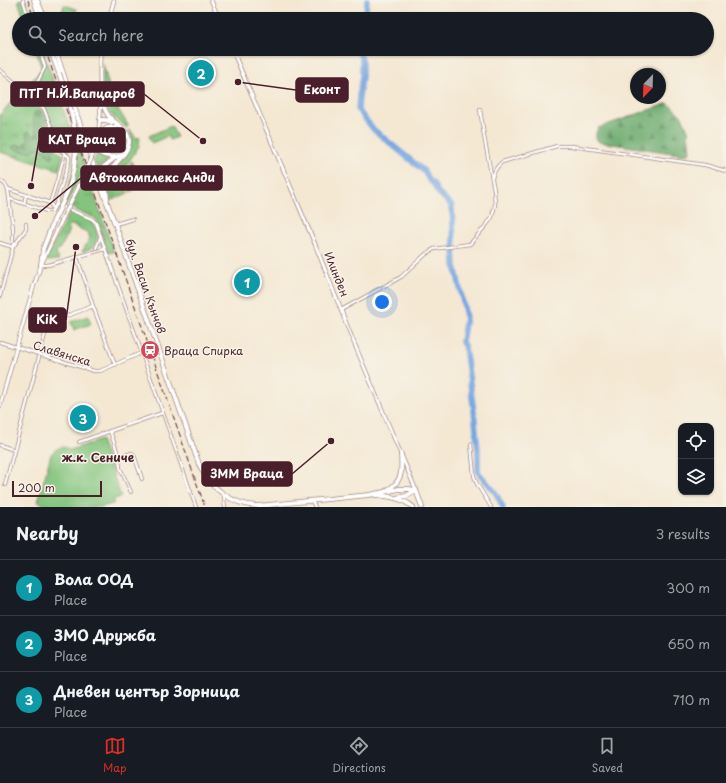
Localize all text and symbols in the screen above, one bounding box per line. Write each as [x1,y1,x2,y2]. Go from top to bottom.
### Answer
search box [12,12,714,56]
icon: search [26,23,48,45]
text: Search here [58,23,144,46]
pin: 2 [188,58,214,88]
north arrow [630,68,666,104]
callout: Еконт [296,78,348,102]
text: Еконт [304,80,341,98]
callout: ПТГ Н.Й.Вапцаров [11,82,144,106]
text: ПТГ Н.Й.Вапцаров [19,84,135,102]
callout: КАТ Враца [39,128,125,152]
text: КАТ Враца [48,130,117,148]
callout: Автокомплекс Анди [81,166,222,190]
text: Автокомплекс Анди [89,168,215,186]
street label: бул. Васил Кънчов [122,236,170,336]
street label: Илинден [320,249,354,299]
pin: 1 [234,267,260,297]
your location [372,292,392,312]
callout: KiK [29,308,66,332]
text: KiK [36,310,58,328]
street label: Славянска [31,336,93,370]
station icon: Враца Спирка [139,339,161,361]
place label: Враца Спирка [164,342,243,359]
pin: 3 [70,403,96,433]
map controls [678,423,714,495]
button: locate [678,423,714,459]
district label: ж.к. Сениче [62,448,135,466]
button: layers [678,459,714,495]
callout: ЗММ Враца [202,462,292,486]
text: ЗММ Враца [209,464,284,482]
scale bar [12,479,102,498]
text: 200 m [18,479,55,496]
text: Nearby [16,520,78,546]
text: 3 results [656,524,710,543]
text: Вола ООД [54,567,133,590]
text: 1 [26,578,32,597]
text: 300 m [666,578,710,597]
text: Place [54,590,87,609]
text: ЗМО Дружба [54,623,156,646]
text: 2 [24,634,34,653]
text: 650 m [668,634,710,653]
text: Place [54,646,87,665]
text: Дневен център Зорница [54,679,240,702]
text: 3 [25,690,33,709]
text: 710 m [673,690,710,709]
text: Place [54,702,87,721]
tab: Map [103,735,126,776]
tab: Directions [332,735,386,776]
tab: Saved [592,735,623,776]

